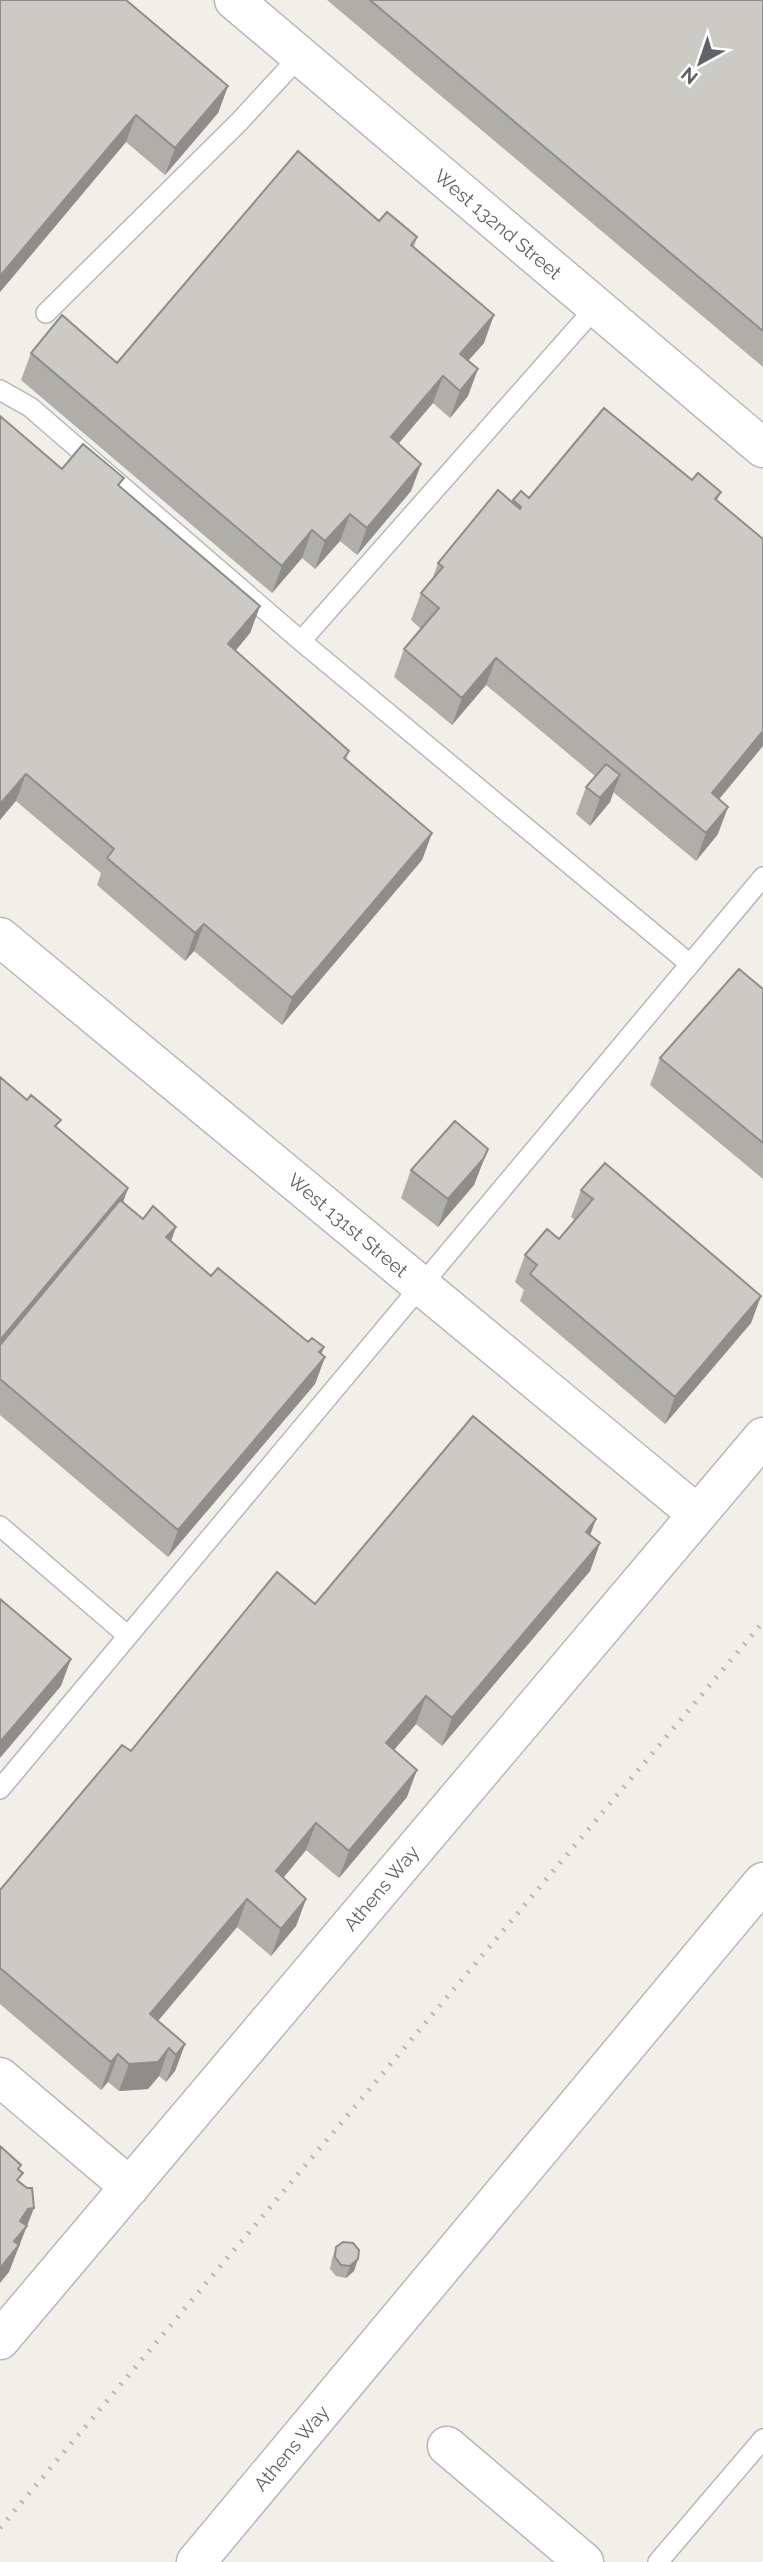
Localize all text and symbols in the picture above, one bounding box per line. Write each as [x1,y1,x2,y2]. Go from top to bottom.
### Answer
north arrow [665,28,735,98]
text: N [676,63,702,89]
street label: West 132nd Street [430,165,566,284]
street label: West 131st Street [284,1168,413,1282]
street label: Athens Way [339,1841,423,1935]
street label: Athens Way [249,2401,333,2495]

